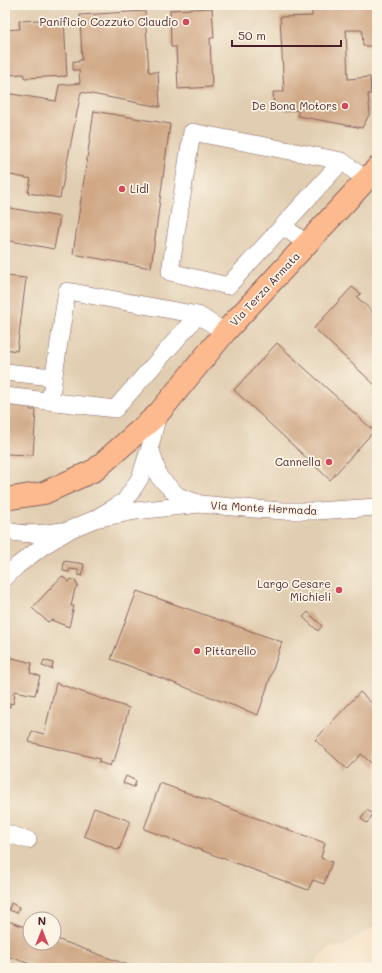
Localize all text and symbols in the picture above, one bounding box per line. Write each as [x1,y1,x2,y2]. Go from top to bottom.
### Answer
place label: Panificio Cozzuto Claudio [40,14,178,29]
marker: Panificio Cozzuto Claudio [181,17,191,27]
scale bar [232,22,341,48]
text: 50 m [238,27,266,43]
place label: De Bona Motors [252,98,337,113]
marker: De Bona Motors [340,101,350,111]
place label: Lidl [130,181,149,196]
marker: Lidl [117,184,127,194]
street label: Via Terza Armata [226,248,303,329]
place label: Cannella [275,454,321,469]
marker: Cannella [324,457,334,467]
street label: Via Monte Hermada [210,497,318,518]
place label: Largo Cesare Michieli [257,576,331,604]
marker: Largo Cesare Michieli [334,585,344,595]
place label: Pittarello [205,643,256,658]
marker: Pittarello [192,646,202,656]
north arrow [22,911,62,951]
text: N [38,913,46,928]

